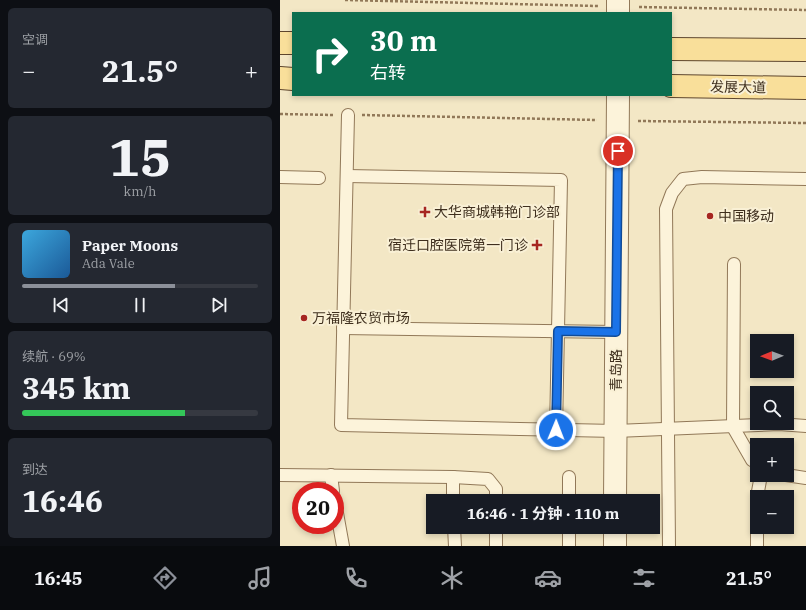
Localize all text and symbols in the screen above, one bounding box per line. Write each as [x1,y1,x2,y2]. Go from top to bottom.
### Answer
text: 30 m [370,22,437,59]
icon: right [304,28,356,80]
text: 空调 [22,31,48,48]
text: 21.5° [102,51,178,90]
text: − [22,56,35,85]
text: + [245,56,258,85]
text: 右转 [370,61,406,84]
street label: 发展大道 [710,78,766,96]
text: 15 [109,123,171,190]
pin [601,134,635,168]
icon: arrive [607,140,629,162]
text: km/h [124,183,156,200]
place label: 大华商城韩艳门诊部 [434,203,560,221]
marker: 大华商城韩艳门诊部 [419,206,431,218]
place label: 中国移动 [718,207,774,225]
marker: 中国移动 [705,211,715,221]
text: Paper Moons [82,236,178,255]
place label: 宿迁口腔医院第一门诊 [388,236,528,254]
marker: 宿迁口腔医院第一门诊 [531,239,543,251]
text: Ada Vale [82,255,135,272]
icon: previous [50,294,72,316]
icon: pause [129,294,151,316]
icon: next [208,294,230,316]
place label: 万福隆农贸市场 [312,309,410,327]
marker: 万福隆农贸市场 [299,313,309,323]
north arrow [750,334,794,378]
map controls [750,334,794,534]
text: 续航 · 69% [22,348,86,365]
street label: 青岛路 [607,349,625,391]
text: 345 km [22,368,131,407]
button: search [750,386,794,430]
position arrow [535,409,577,451]
button: + [750,438,794,482]
text: 到达 [22,461,48,478]
text: 16:46 [22,481,103,520]
speed limit sign: 20 [292,482,344,534]
button: − [750,490,794,534]
text: 16:46 · 1 分钟 · 110 m [467,504,619,523]
icon: directions [151,564,179,592]
icon: music [246,564,274,592]
icon: phone [342,564,370,592]
icon: climate [438,564,466,592]
icon: car [534,564,562,592]
icon: filters [630,564,658,592]
text: 16:45 [34,567,83,590]
text: 21.5° [726,567,772,590]

